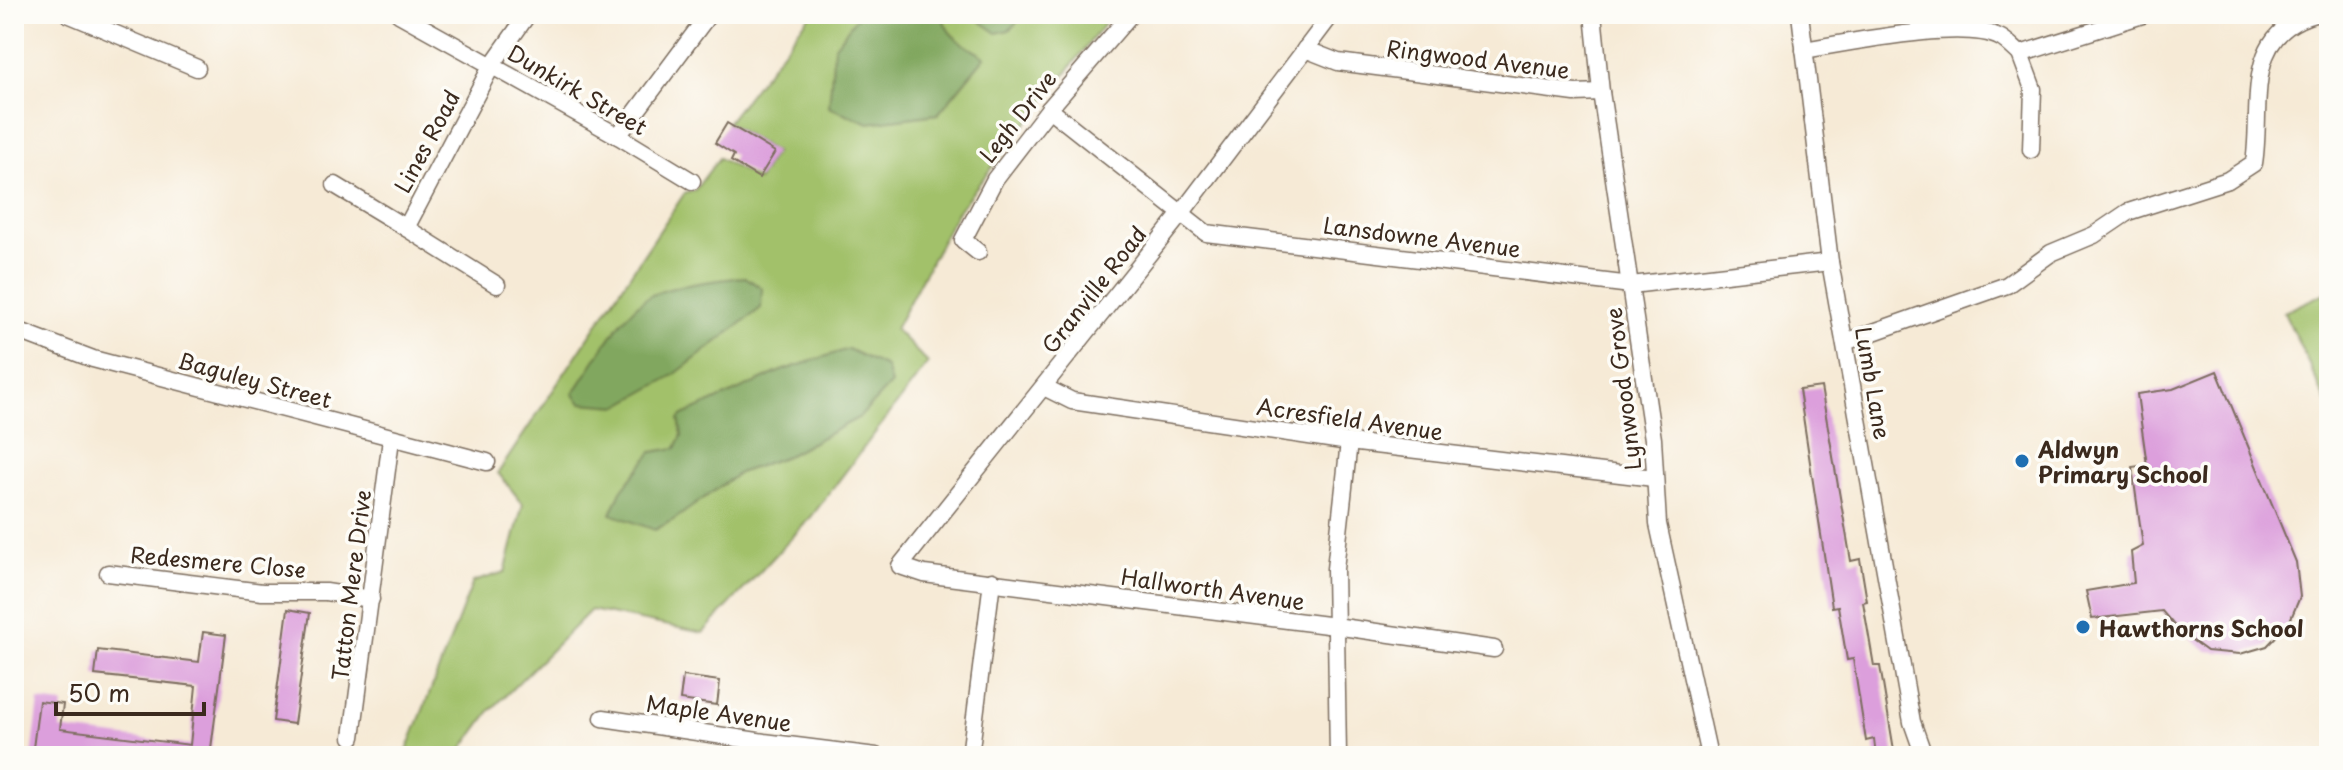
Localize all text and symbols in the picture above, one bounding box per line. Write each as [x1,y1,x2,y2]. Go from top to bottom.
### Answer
street label: Ringwood Avenue [1385,30,1571,86]
street label: Dunkirk Street [502,36,654,142]
street label: Legh Drive [971,63,1063,169]
street label: Lines Road [385,84,467,198]
street label: Lansdowne Avenue [1321,208,1523,264]
street label: Granville Road [1033,218,1153,360]
street label: Lynwood Grove [1596,306,1648,472]
street label: Lumb Lane [1848,324,1900,442]
street label: Baguley Street [174,343,336,415]
street label: Acresfield Avenue [1255,389,1445,447]
place label: Aldwyn Primary School [2037,432,2209,490]
marker: Aldwyn Primary School [2013,452,2031,470]
street label: Tatton Mere Drive [322,488,378,682]
street label: Redesmere Close [129,537,307,585]
street label: Hallworth Avenue [1119,559,1307,617]
place label: Hawthorns School [2099,611,2304,644]
marker: Hawthorns School [2074,618,2092,636]
scale bar [56,666,204,716]
text: 50 m [68,674,130,710]
street label: Maple Avenue [644,685,794,739]

